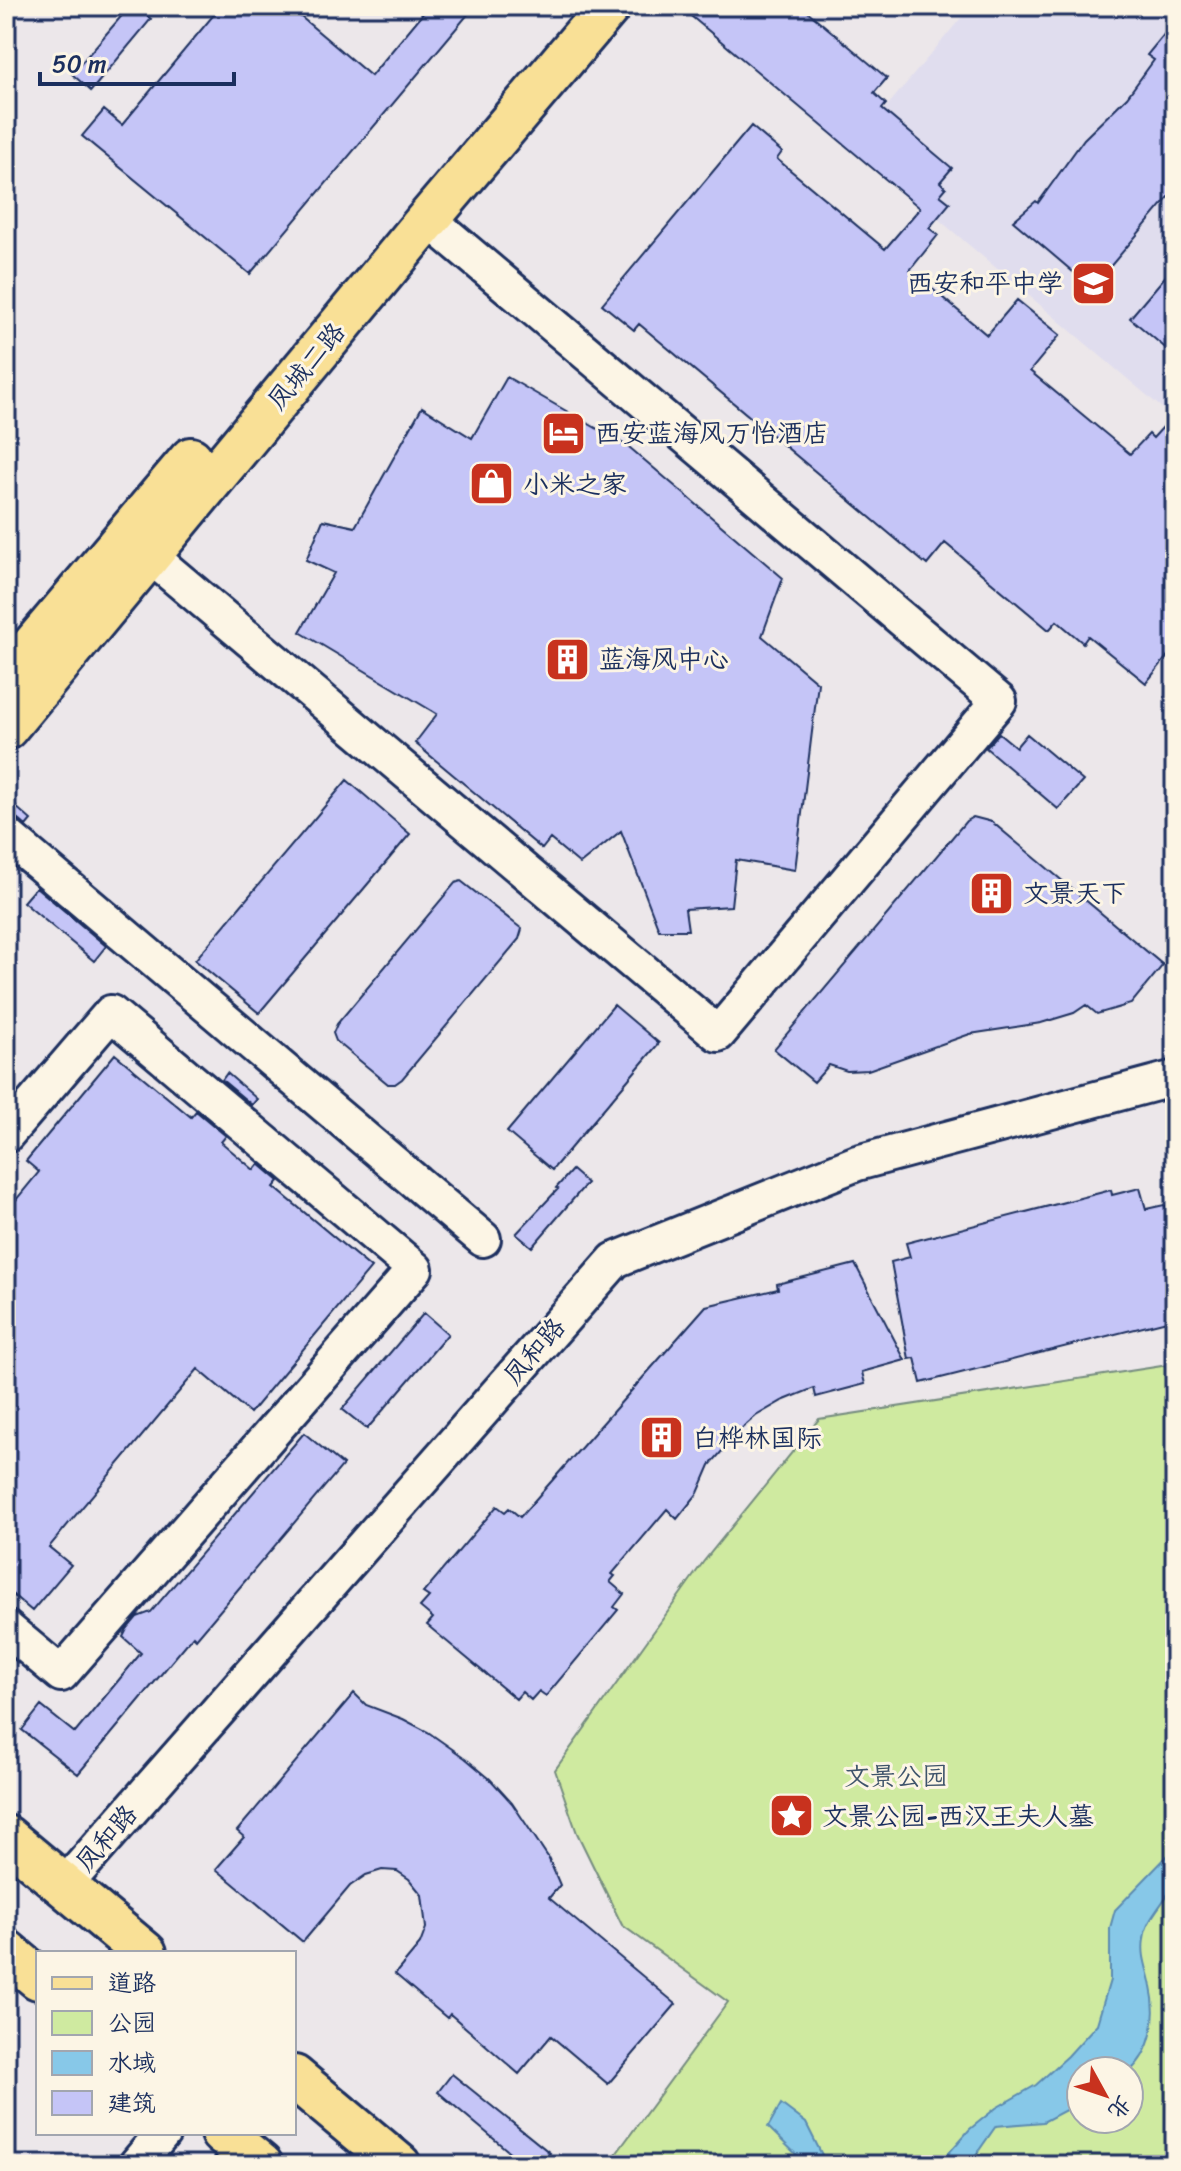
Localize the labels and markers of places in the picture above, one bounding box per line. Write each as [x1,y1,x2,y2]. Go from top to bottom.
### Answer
school or university icon: 西安和平中学 [1070,259,1118,307]
place label: 西安和平中学 [907,260,1063,306]
hotel icon: 西安蓝海风万怡酒店 [540,409,588,457]
place label: 西安蓝海风万怡酒店 [595,410,829,456]
shop icon: 小米之家 [468,460,516,508]
place label: 小米之家 [523,461,627,507]
building icon: 蓝海风中心 [544,635,592,683]
place label: 蓝海风中心 [599,636,729,682]
building icon: 文景天下 [968,869,1016,917]
place label: 文景天下 [1023,870,1127,916]
building icon: 白桦林国际 [637,1414,685,1462]
place label: 白桦林国际 [692,1415,822,1461]
place icon: 文景公园-西汉王夫人墓 [767,1792,815,1840]
place label: 文景公园-西汉王夫人墓 [822,1793,1094,1839]

